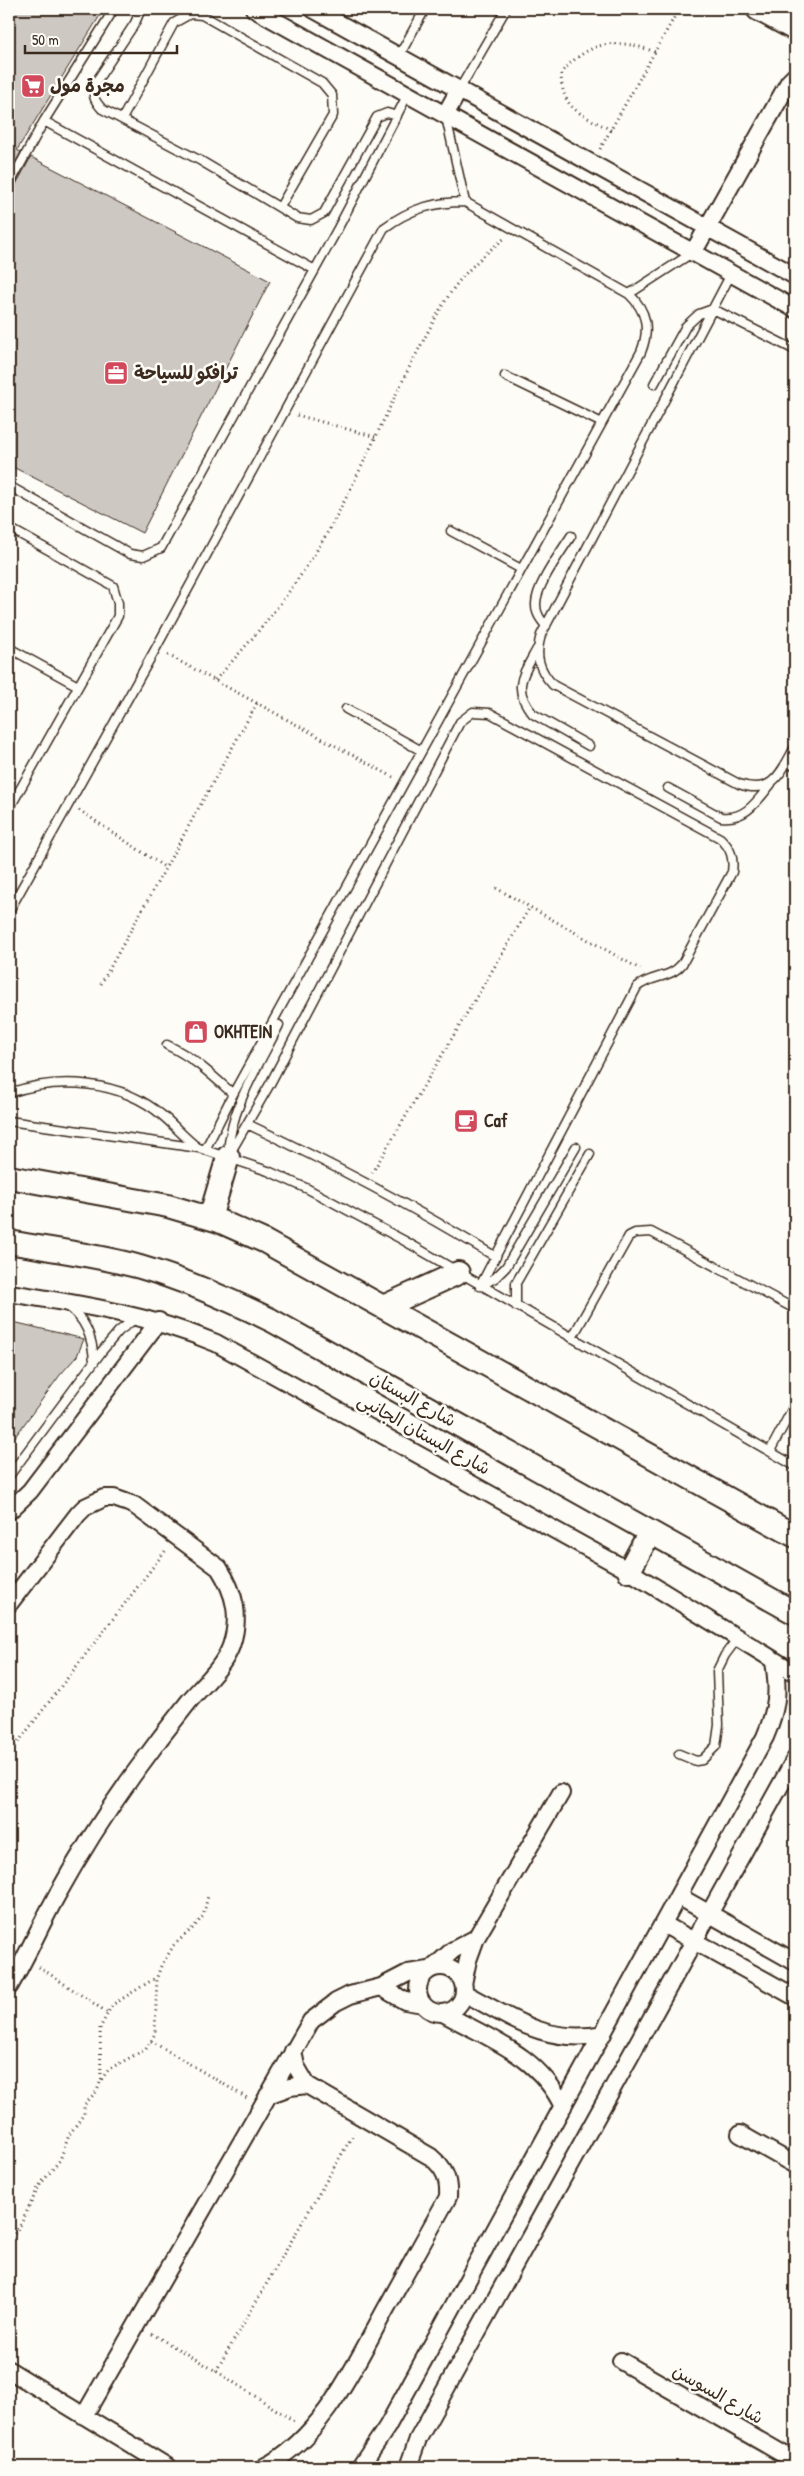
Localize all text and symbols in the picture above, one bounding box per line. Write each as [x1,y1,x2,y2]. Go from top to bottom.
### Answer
scale bar [25,22,178,54]
text: 50 m [32,29,59,50]
supermarket icon: مجرة مول [20,73,46,99]
place label: مجرة مول [50,73,125,98]
office icon: ترافكو للسياحة [103,360,129,386]
place label: ترافكو للسياحة [134,360,238,385]
shop icon: OKHTEIN [183,1019,209,1045]
place label: OKHTEIN [214,1019,272,1044]
cafe icon: Caf [453,1108,479,1134]
place label: Caf [484,1108,508,1133]
street label: شارع البستان [366,1365,461,1432]
street label: شارع البستان الجانبى [353,1387,495,1480]
street label: شارع السوسن [668,2357,768,2430]

